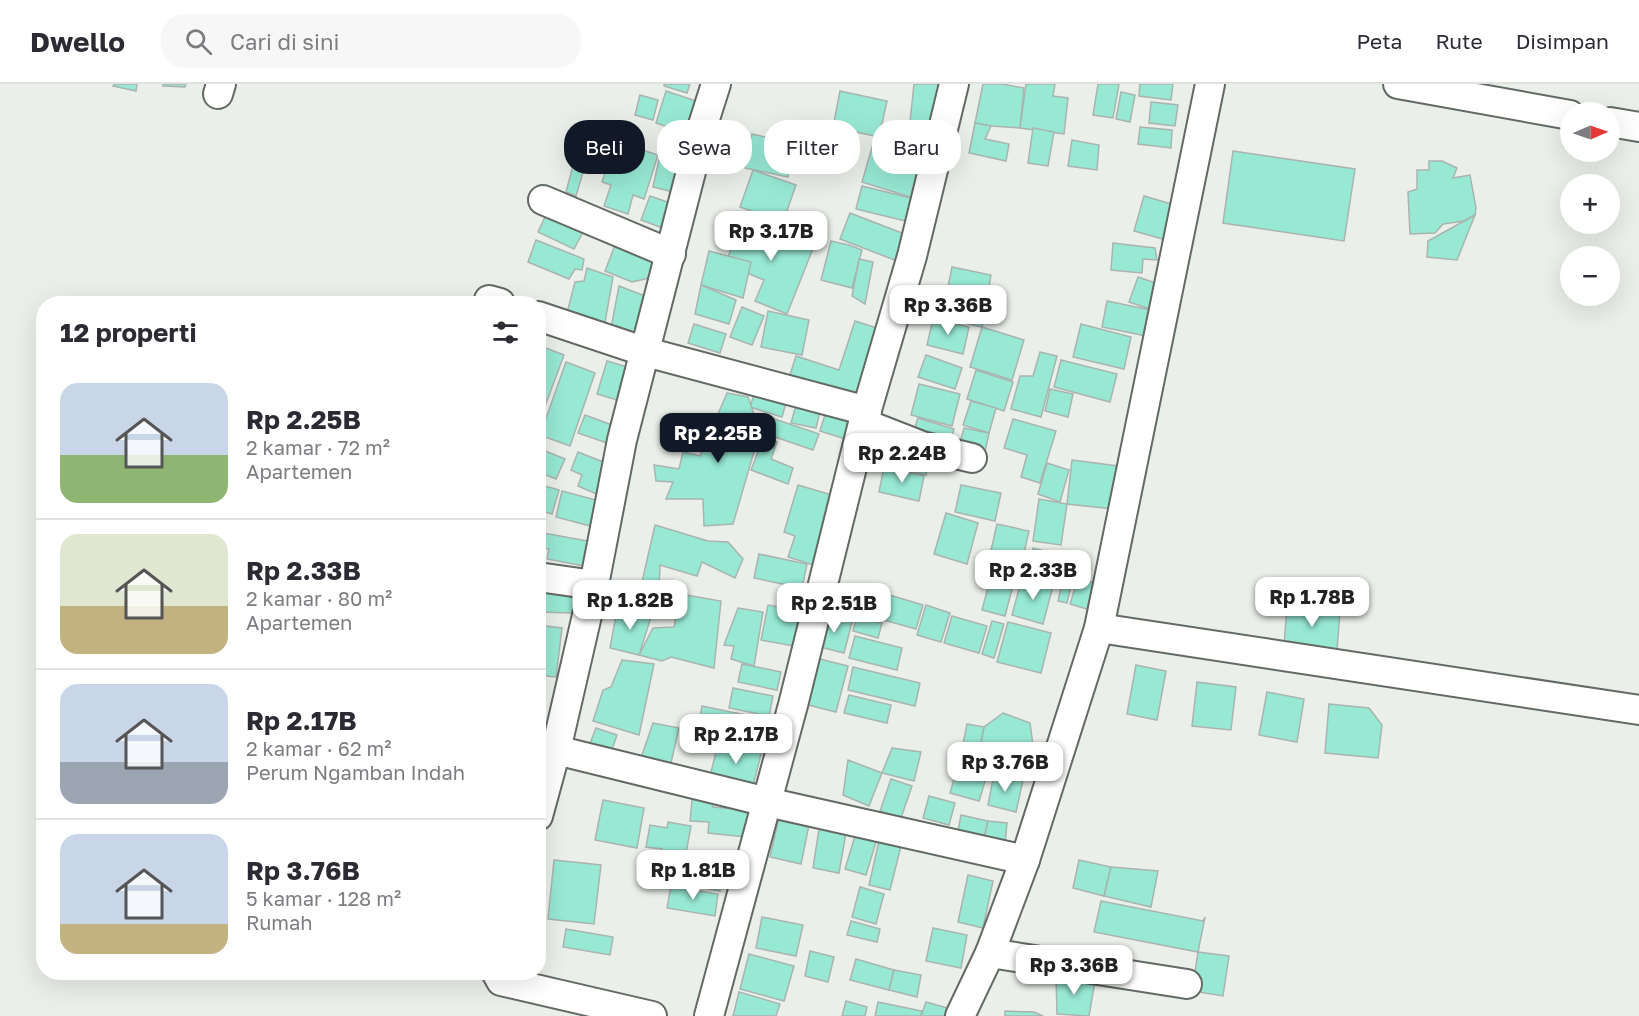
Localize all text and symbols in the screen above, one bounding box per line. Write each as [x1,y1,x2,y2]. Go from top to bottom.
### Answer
search box [161,14,581,68]
text: Dwello [30,25,125,58]
icon: search [182,25,215,58]
text: Cari di sini [230,28,339,55]
text: Peta [1356,28,1402,54]
text: Rute [1435,28,1483,54]
text: Disimpan [1516,28,1609,54]
north arrow [1560,102,1620,162]
map controls [1560,102,1620,306]
chip: Beli [564,120,645,174]
chip: Sewa [657,120,752,174]
chip: Filter [764,120,860,174]
chip: Baru [872,120,961,174]
button: + [1560,174,1620,234]
pin: Rp 3.17B [709,211,833,262]
text: Rp 3.17B [728,218,814,242]
button: − [1560,246,1620,306]
pin: Rp 3.36B [886,285,1010,336]
text: Rp 3.36B [904,292,992,316]
icon: filters [489,316,522,349]
text: 12 properti [60,317,197,348]
text: Rp 2.25B [246,404,361,435]
icon: home [108,407,180,479]
pin: Rp 2.25B [656,413,780,464]
text: Rp 2.25B [674,420,762,444]
pin: Rp 2.24B [840,433,964,484]
text: 2 kamar · 72 m² [246,435,390,459]
text: Rp 2.24B [858,440,946,464]
text: Apartemen [246,459,352,483]
pin: Rp 2.33B [971,550,1095,601]
text: Rp 2.33B [246,555,361,586]
text: Rp 2.33B [989,557,1077,581]
icon: home [108,558,180,630]
pin: Rp 1.78B [1250,577,1374,628]
pin: Rp 1.82B [568,580,692,631]
pin: Rp 2.51B [772,583,896,634]
text: Rp 1.78B [1269,584,1355,608]
text: 2 kamar · 80 m² [246,586,392,610]
text: Rp 1.82B [587,587,674,611]
text: Rp 2.51B [791,590,877,614]
text: Apartemen [246,610,352,634]
text: Rp 2.17B [246,705,357,736]
icon: home [108,708,180,780]
pin: Rp 2.17B [674,714,798,765]
text: Rp 2.17B [693,721,779,745]
text: 2 kamar · 62 m² [246,736,391,760]
pin: Rp 3.76B [943,742,1067,793]
text: Rp 3.76B [961,749,1049,773]
text: Perum Ngamban Indah [246,760,465,784]
pin: Rp 1.81B [631,850,755,901]
text: Rp 3.76B [246,855,360,886]
text: Rp 1.81B [650,857,736,881]
icon: home [108,858,180,930]
text: 5 kamar · 128 m² [246,886,401,910]
text: Rumah [246,910,313,934]
pin: Rp 3.36B [1012,945,1136,996]
text: Rp 3.36B [1030,952,1118,976]

